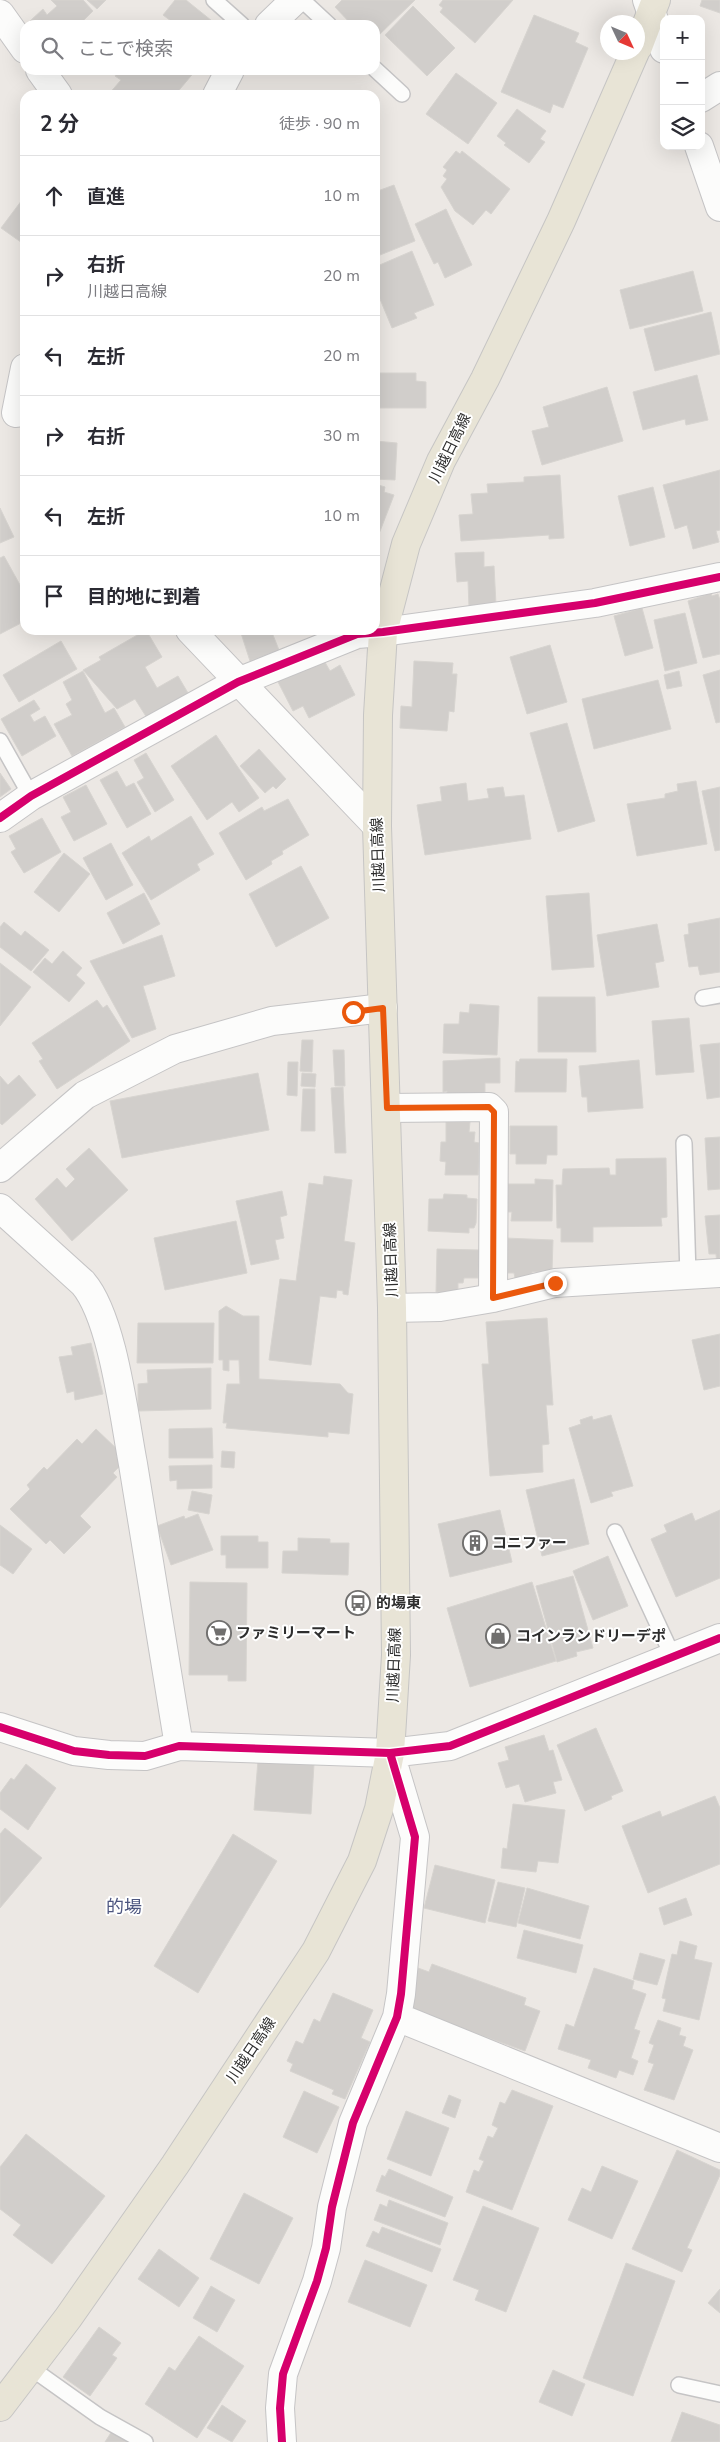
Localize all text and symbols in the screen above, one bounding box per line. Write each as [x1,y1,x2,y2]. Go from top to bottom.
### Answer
north arrow [600,15,645,60]
map controls [660,15,705,150]
button: + [660,15,705,60]
search box [20,20,380,75]
icon: search [38,34,66,62]
text: ここで検索 [78,36,173,62]
button: − [660,60,705,105]
button: layers [660,105,705,150]
text: 2 分 [40,110,79,138]
text: 徒歩 · 90 m [279,113,360,135]
icon: ahead [40,182,68,210]
text: 直進 [87,184,125,210]
text: 10 m [323,185,360,207]
text: 右折 [87,252,125,278]
icon: right [40,262,68,290]
text: 20 m [323,265,360,287]
text: 川越日高線 [87,281,167,303]
icon: left [40,342,68,370]
text: 左折 [87,344,125,370]
text: 20 m [323,345,360,367]
street label: 川越日高線 [425,410,475,486]
icon: right [40,422,68,450]
text: 右折 [87,424,125,450]
text: 30 m [323,425,360,447]
icon: left [40,502,68,530]
text: 左折 [87,504,125,530]
text: 10 m [323,505,360,527]
icon: arrive [40,582,68,610]
text: 目的地に到着 [87,584,201,610]
street label: 川越日高線 [367,817,389,893]
route start [342,1001,365,1024]
street label: 川越日高線 [380,1222,402,1298]
route end [544,1272,567,1295]
building icon: コニファー [462,1530,488,1556]
place label: コニファー [492,1533,567,1553]
bus stop icon: 的場東 [345,1590,371,1616]
place label: 的場東 [376,1593,421,1613]
supermarket icon: ファミリーマート [206,1620,232,1646]
place label: ファミリーマート [236,1623,356,1643]
shop icon: コインランドリーデポ [485,1623,511,1649]
place label: コインランドリーデポ [516,1626,666,1646]
street label: 川越日高線 [383,1627,405,1703]
district label: 的場 [106,1895,142,1919]
street label: 川越日高線 [222,2013,280,2087]

